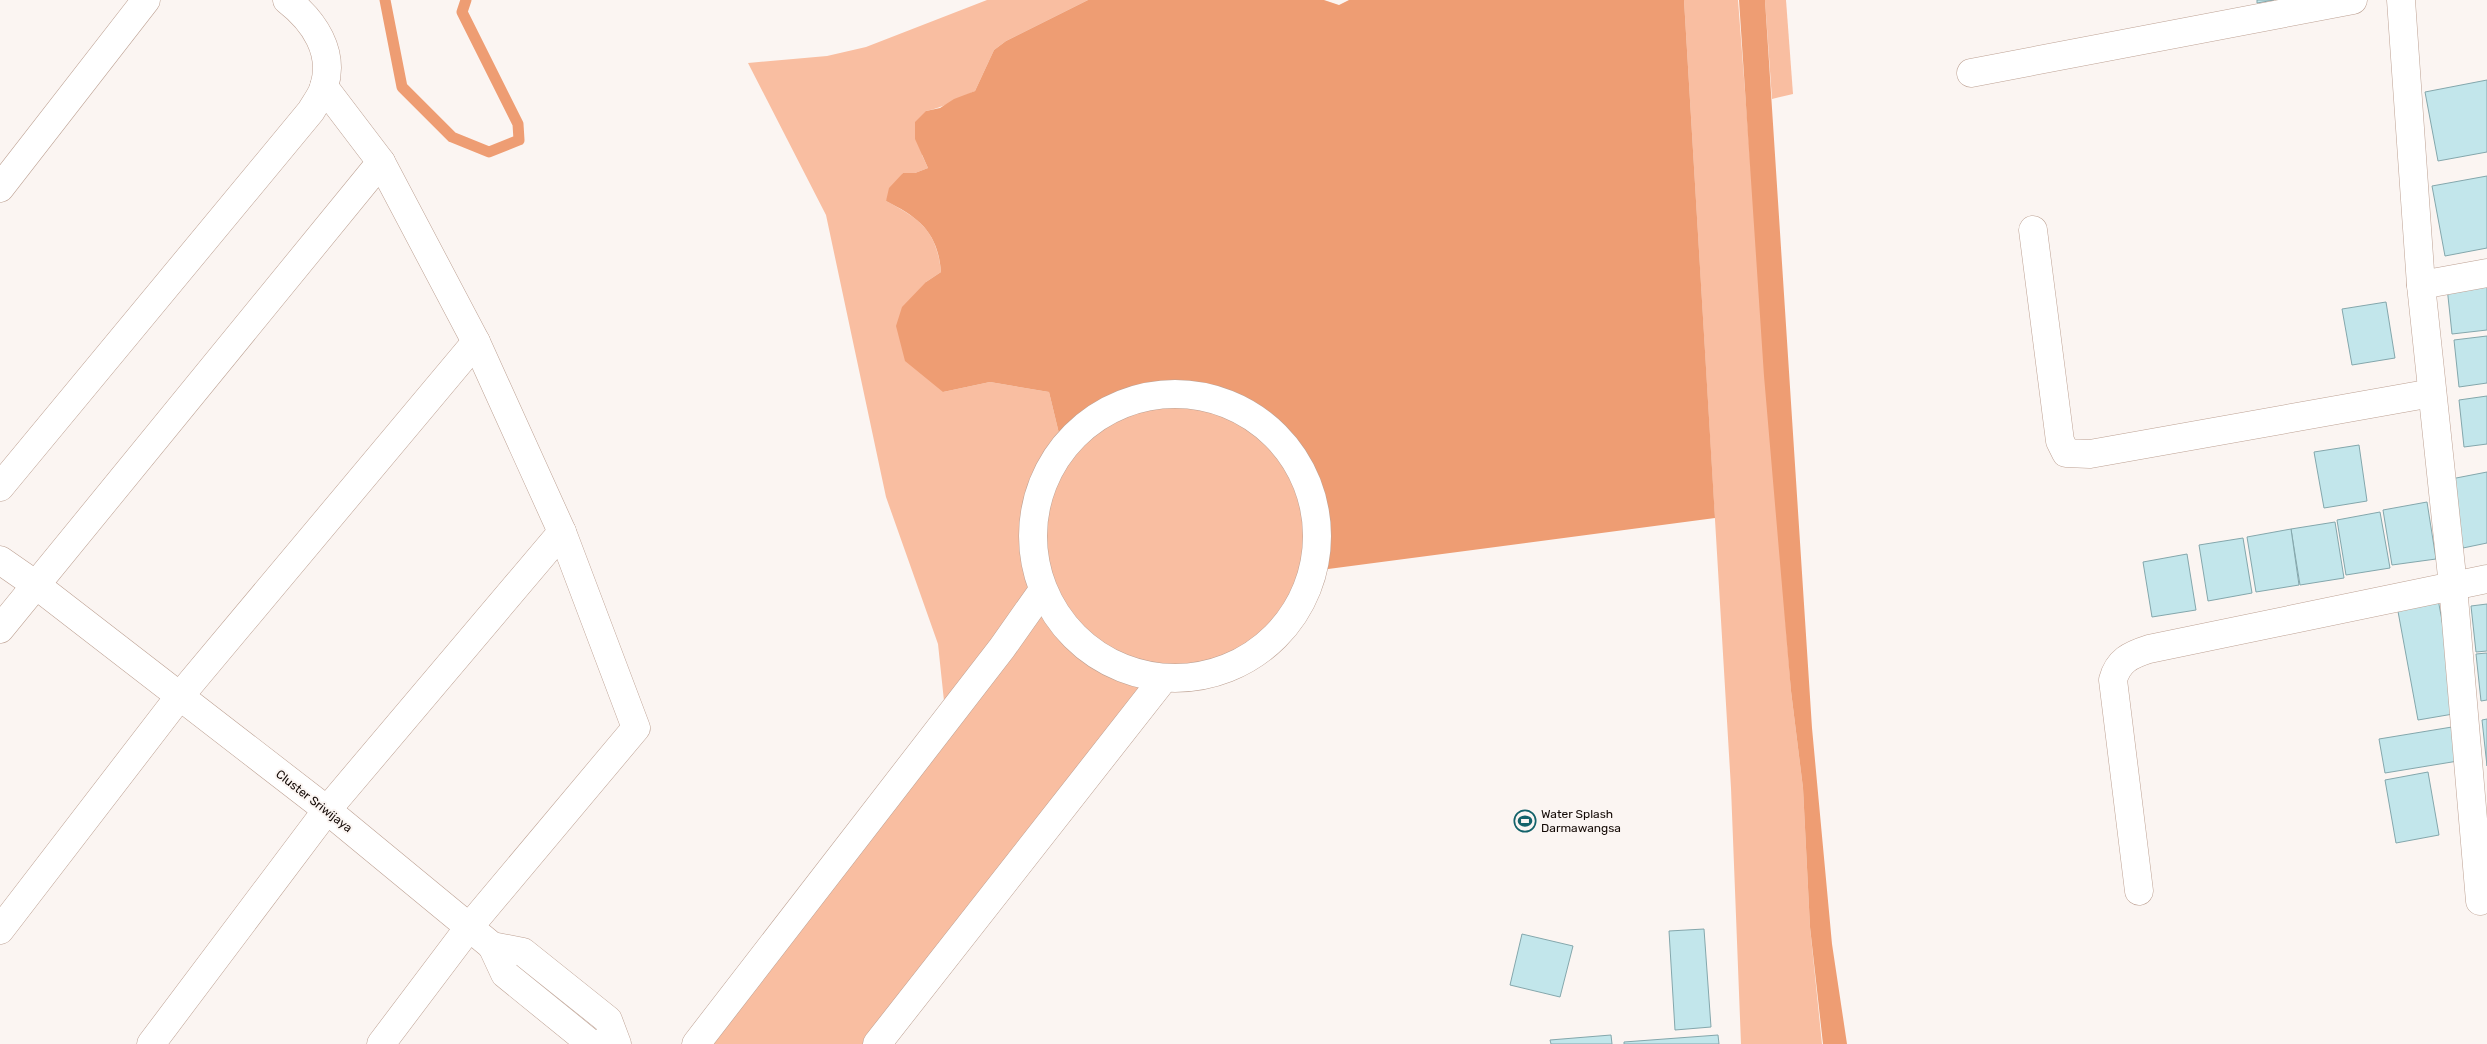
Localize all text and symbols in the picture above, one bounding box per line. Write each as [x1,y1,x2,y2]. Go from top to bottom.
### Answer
street label: Cluster Sriwijaya [273,767,355,835]
place label: Water Splash Darmawangsa [1541,807,1621,835]
sports icon: Water Splash Darmawangsa [1513,809,1537,833]

